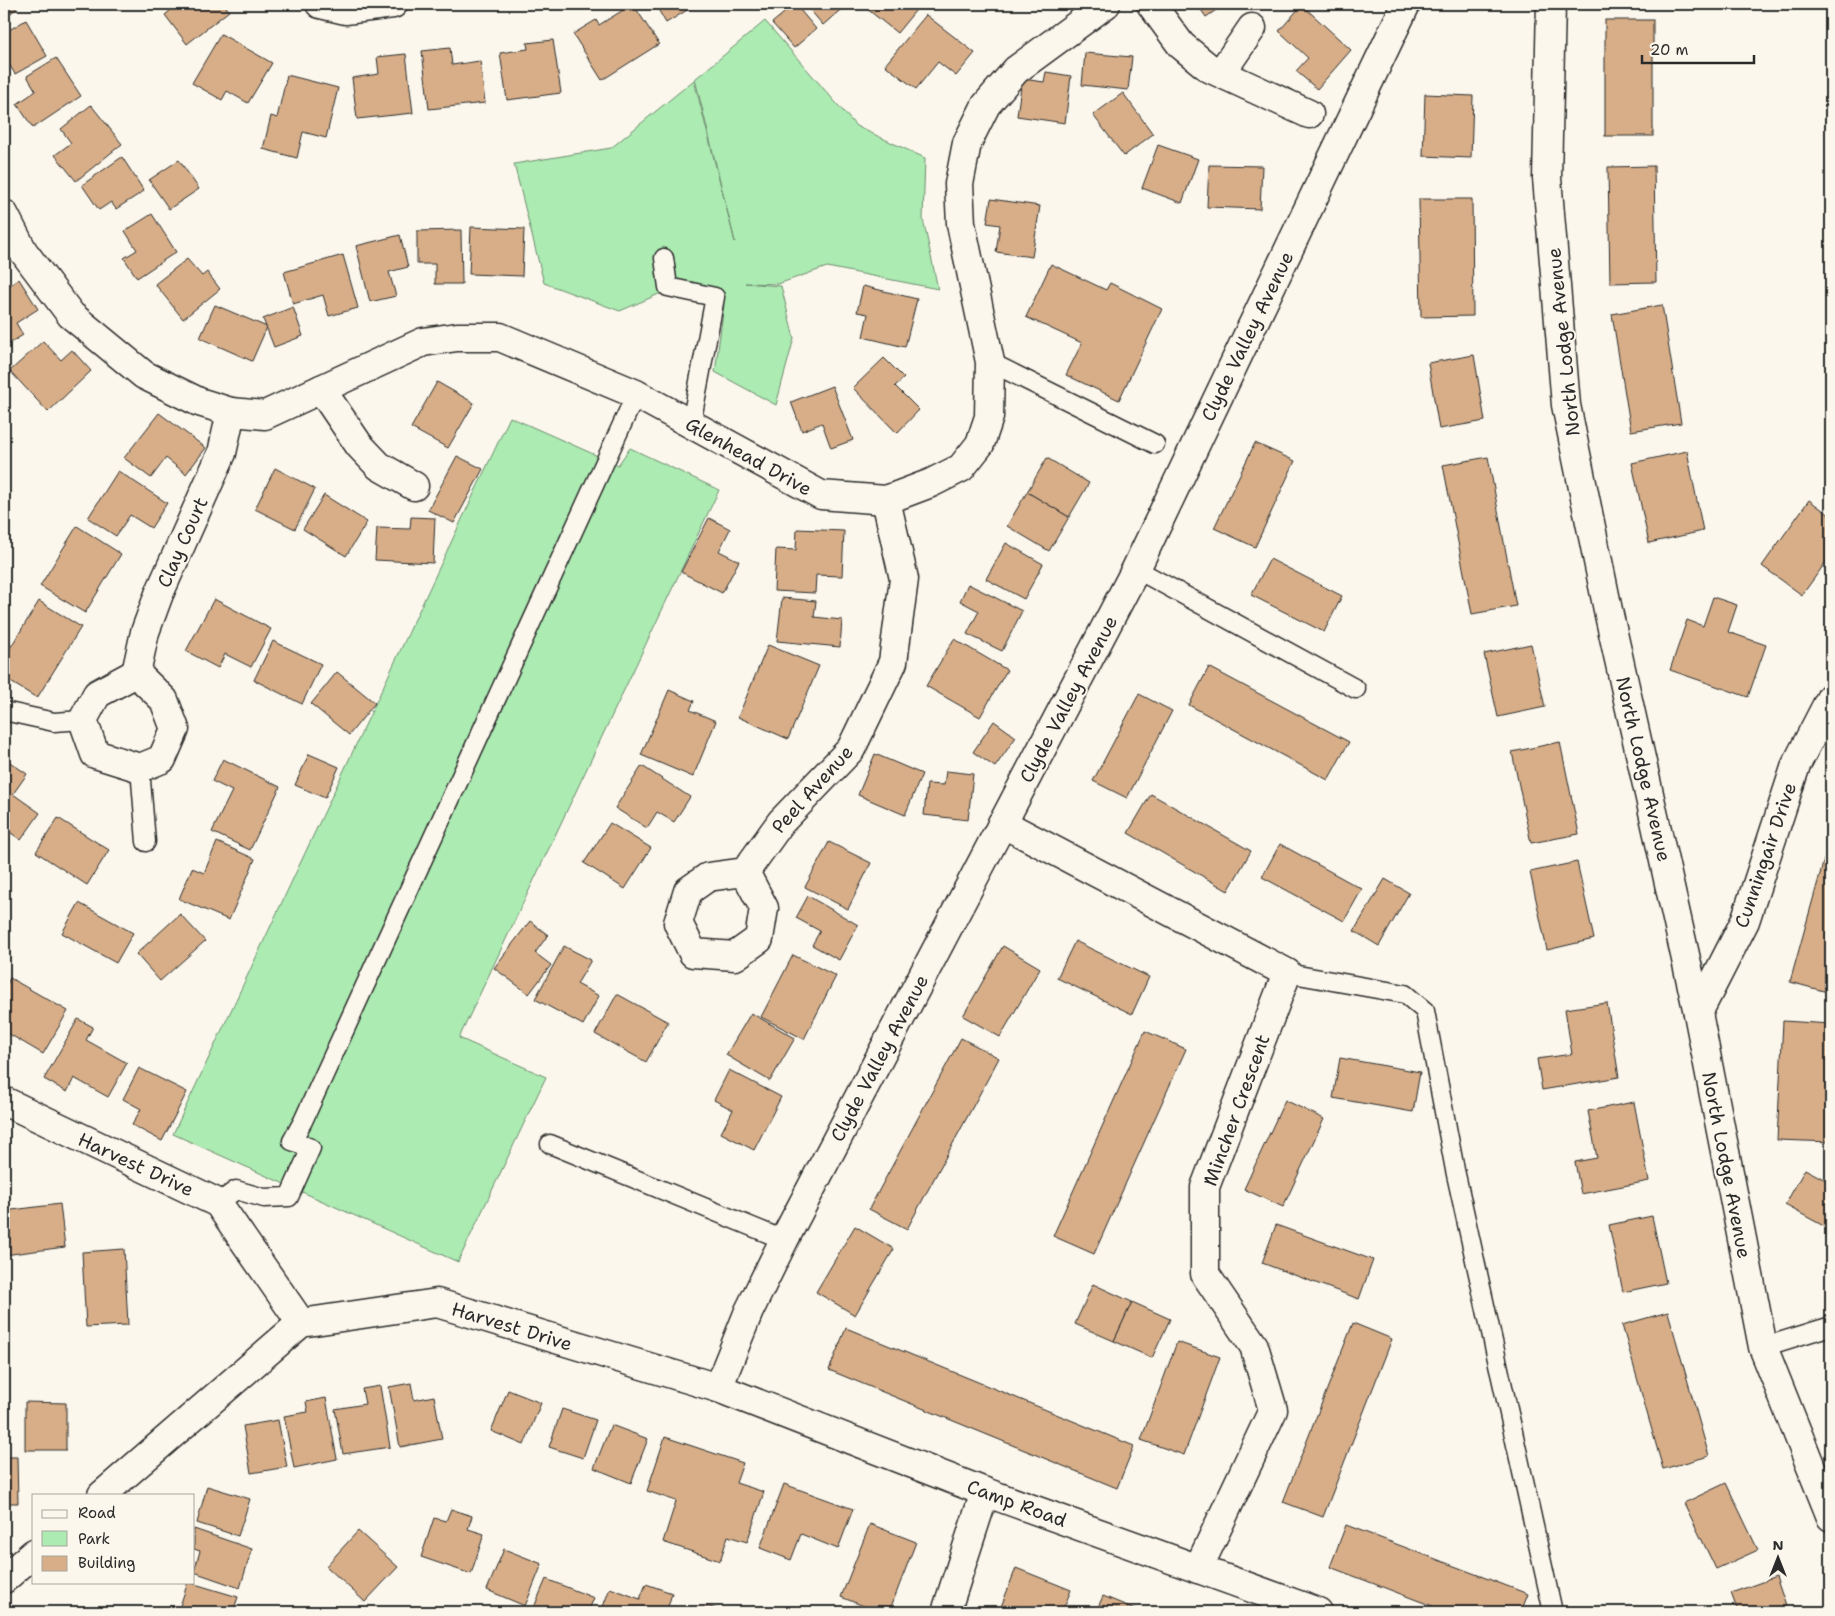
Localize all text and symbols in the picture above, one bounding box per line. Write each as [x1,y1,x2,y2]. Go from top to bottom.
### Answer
scale bar [1642,32,1755,64]
text: 20 m [1650,40,1689,60]
street label: North Lodge Avenue [1541,246,1586,437]
street label: Clyde Valley Avenue [1195,247,1299,425]
street label: Glenhead Drive [681,411,816,502]
street label: Clay Court [151,493,213,591]
street label: Clyde Valley Avenue [1014,611,1123,787]
street label: North Lodge Avenue [1610,674,1677,864]
street label: Peel Avenue [766,740,859,839]
street label: Cunningair Drive [1729,779,1802,931]
street label: Clyde Valley Avenue [825,970,934,1146]
street label: Mincher Crescent [1197,1031,1276,1189]
street label: North Lodge Avenue [1696,1070,1757,1260]
street label: Harvest Drive [74,1127,198,1202]
street label: Harvest Drive [448,1296,575,1357]
street label: Camp Road [963,1474,1070,1533]
legend [32,1494,195,1584]
text: Road [78,1503,116,1523]
text: Park [78,1529,110,1549]
north arrow [1752,1534,1802,1584]
text: N [1772,1536,1784,1554]
text: Building [78,1553,135,1573]

